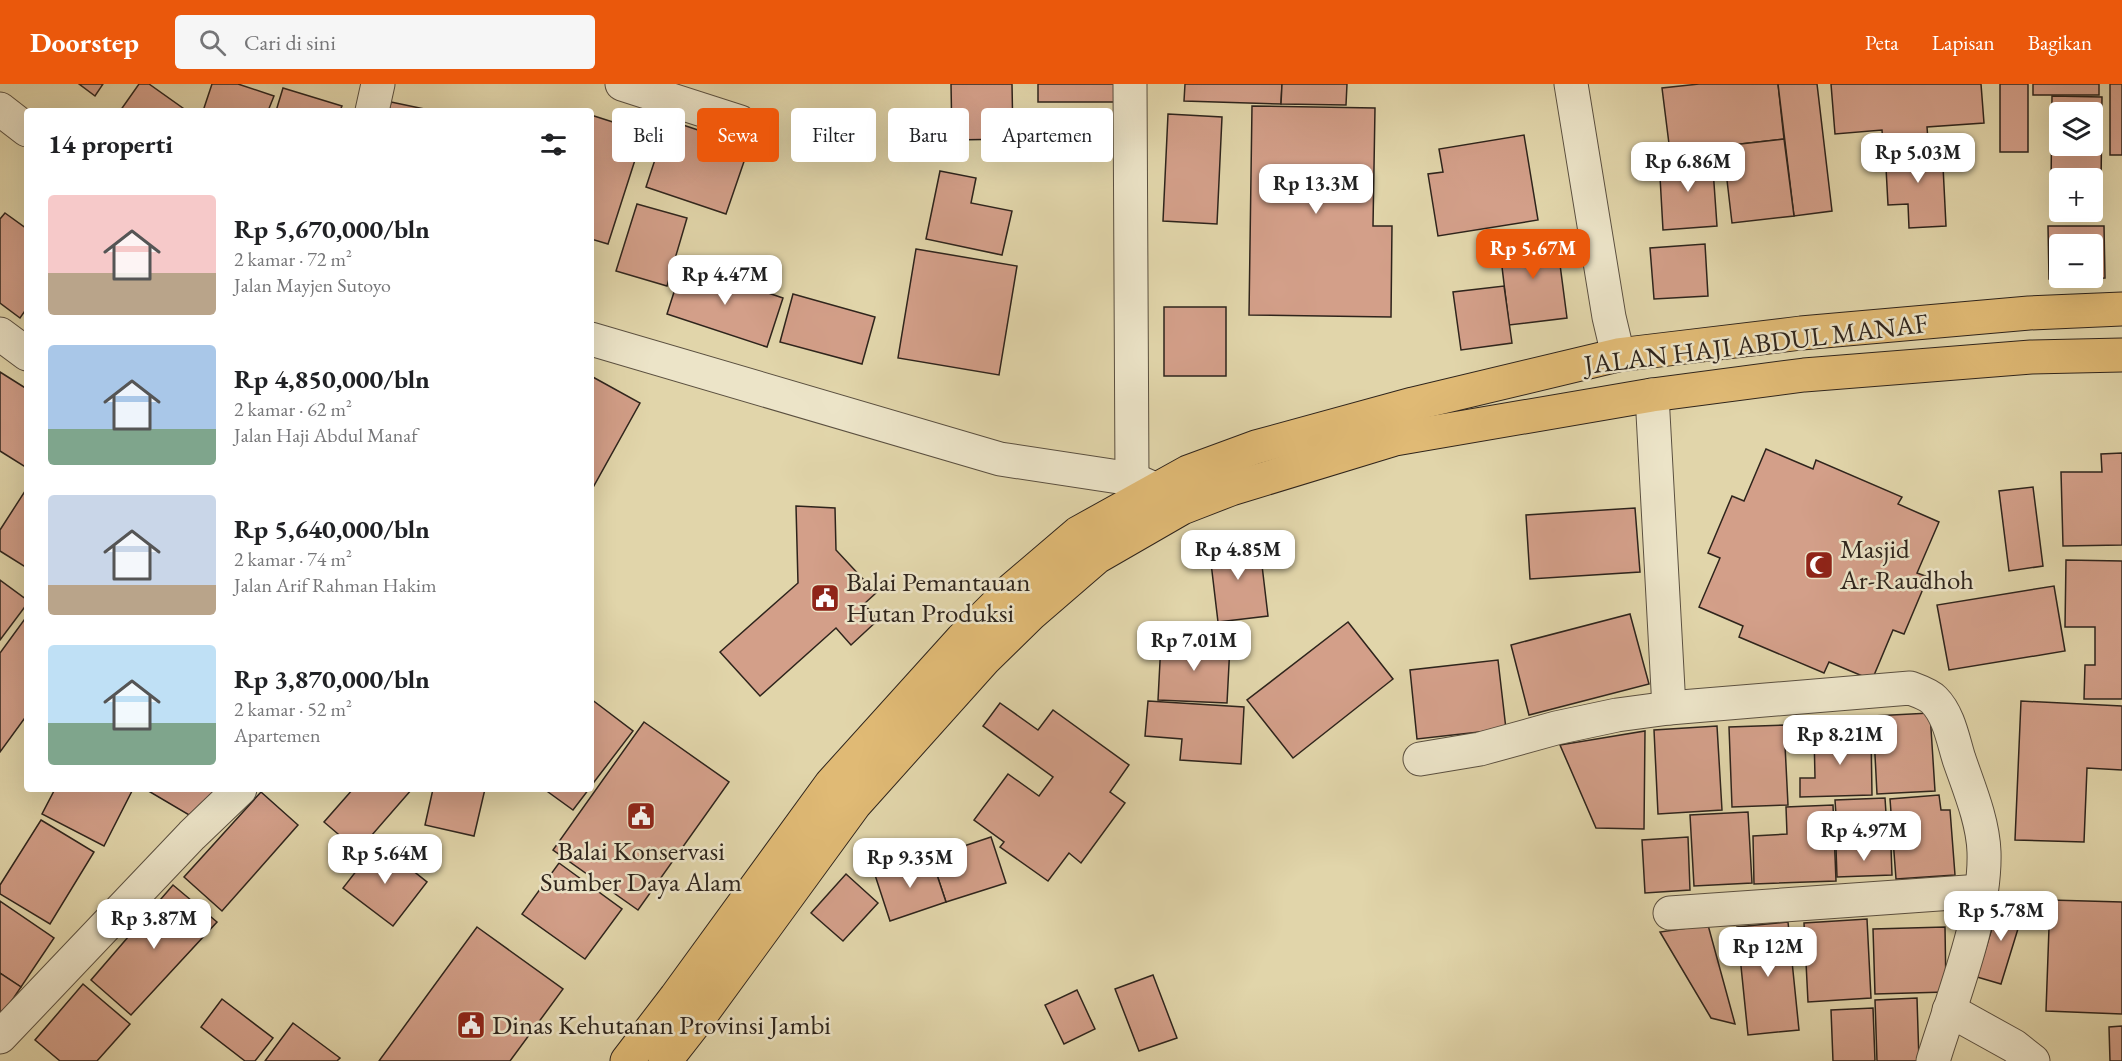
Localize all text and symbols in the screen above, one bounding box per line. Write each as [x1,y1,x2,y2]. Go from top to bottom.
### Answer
search box [175,15,595,69]
text: Doorstep [30,24,139,60]
icon: search [196,26,229,59]
text: Cari di sini [244,28,336,57]
text: Peta [1865,29,1899,56]
text: Lapisan [1932,29,1995,56]
text: Bagikan [2028,29,2092,56]
map controls [2049,102,2103,288]
button: layers [2049,102,2103,156]
chip: Beli [612,108,685,162]
chip: Sewa [697,108,779,162]
chip: Filter [791,108,876,162]
chip: Baru [888,108,969,162]
chip: Apartemen [981,108,1113,162]
text: 14 properti [48,127,173,161]
icon: filters [537,128,570,161]
pin: Rp 5.03M [1856,133,1980,184]
text: Rp 5.03M [1875,139,1961,165]
pin: Rp 6.86M [1626,142,1750,193]
text: Rp 6.86M [1645,148,1731,174]
pin: Rp 13.3M [1254,164,1378,215]
button: + [2049,168,2103,222]
text: Rp 13.3M [1273,170,1359,196]
text: Rp 5,670,000/bln [234,212,430,246]
icon: home [96,219,168,291]
pin: Rp 5.67M [1471,229,1595,280]
button: − [2049,234,2103,288]
text: Rp 5.67M [1490,235,1576,261]
text: 2 kamar · 72 m² [234,246,352,272]
pin: Rp 4.47M [663,255,787,306]
text: Rp 4.47M [682,261,768,287]
text: Jalan Mayjen Sutoyo [234,272,391,298]
street label: JALAN HAJI ABDUL MANAF [1580,305,1930,382]
text: Rp 4,850,000/bln [234,362,430,396]
icon: home [96,369,168,441]
text: 2 kamar · 62 m² [234,396,352,422]
text: Jalan Haji Abdul Manaf [234,422,418,448]
text: Rp 5,640,000/bln [234,512,430,546]
icon: home [96,519,168,591]
pin: Rp 4.85M [1176,530,1300,581]
place label: Masjid Ar-Raudhoh [1839,531,1974,597]
text: Rp 4.85M [1195,536,1281,562]
text: 2 kamar · 74 m² [234,546,352,572]
mosque icon: Masjid Ar-Raudhoh [1803,549,1835,581]
place label: Balai Pemantauan Hutan Produksi [846,564,1031,630]
text: Jalan Arif Rahman Hakim [234,572,437,598]
public building icon: Balai Pemantauan Hutan Produksi [809,582,841,614]
pin: Rp 7.01M [1132,621,1256,672]
text: Rp 7.01M [1151,627,1237,653]
text: Rp 3,870,000/bln [234,662,430,696]
icon: home [96,669,168,741]
text: 2 kamar · 52 m² [234,696,352,722]
pin: Rp 8.21M [1778,715,1902,766]
text: Rp 8.21M [1797,721,1883,747]
text: Apartemen [234,722,320,748]
public building icon: Balai Konservasi Sumber Daya Alam [625,800,657,832]
pin: Rp 4.97M [1802,811,1926,862]
text: Rp 4.97M [1821,817,1907,843]
place label: Balai Konservasi Sumber Daya Alam [540,833,742,899]
pin: Rp 5.64M [323,834,447,885]
pin: Rp 9.35M [848,838,972,889]
text: Rp 5.64M [342,840,428,866]
text: Rp 9.35M [867,844,953,870]
pin: Rp 5.78M [1939,891,2063,942]
text: Rp 5.78M [1958,897,2044,923]
pin: Rp 3.87M [92,899,216,950]
text: Rp 3.87M [111,905,197,931]
pin: Rp 12M [1719,927,1817,978]
text: Rp 12M [1733,933,1803,959]
place label: Dinas Kehutanan Provinsi Jambi [492,1007,831,1042]
public building icon: Dinas Kehutanan Provinsi Jambi [455,1009,487,1041]

